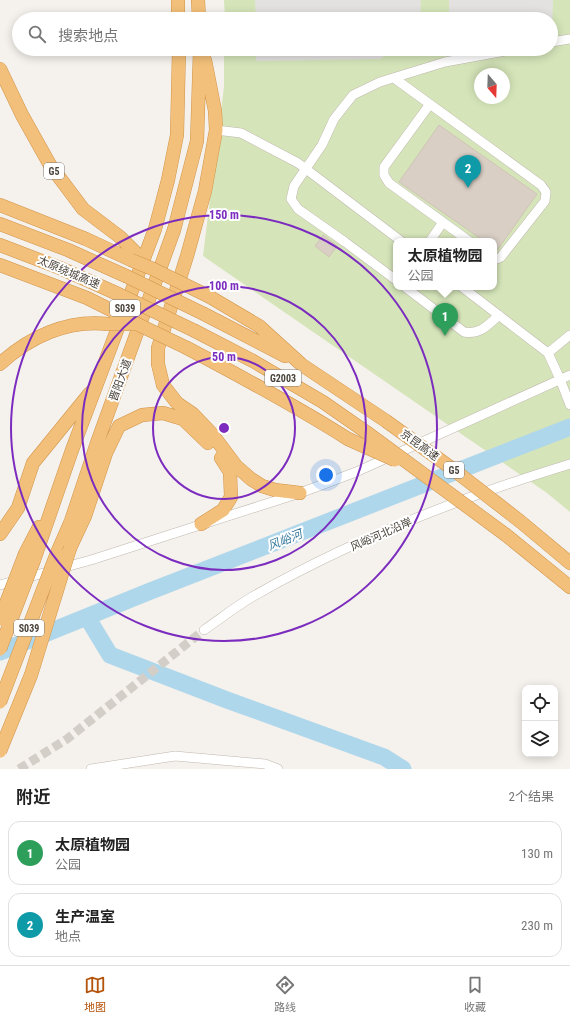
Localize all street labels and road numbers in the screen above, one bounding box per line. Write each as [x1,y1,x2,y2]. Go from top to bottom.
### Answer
road number: G5 [44,163,64,179]
street label: 太原绕城高速 [36,254,102,291]
road number: S039 [110,300,140,316]
street label: 晋阳大道 [107,357,134,403]
road number: G2003 [265,370,301,386]
street label: 京昆高速 [398,427,441,464]
road number: G5 [444,462,464,478]
street label: 风峪河北沿岸 [348,515,414,554]
road number: S039 [14,620,44,636]

